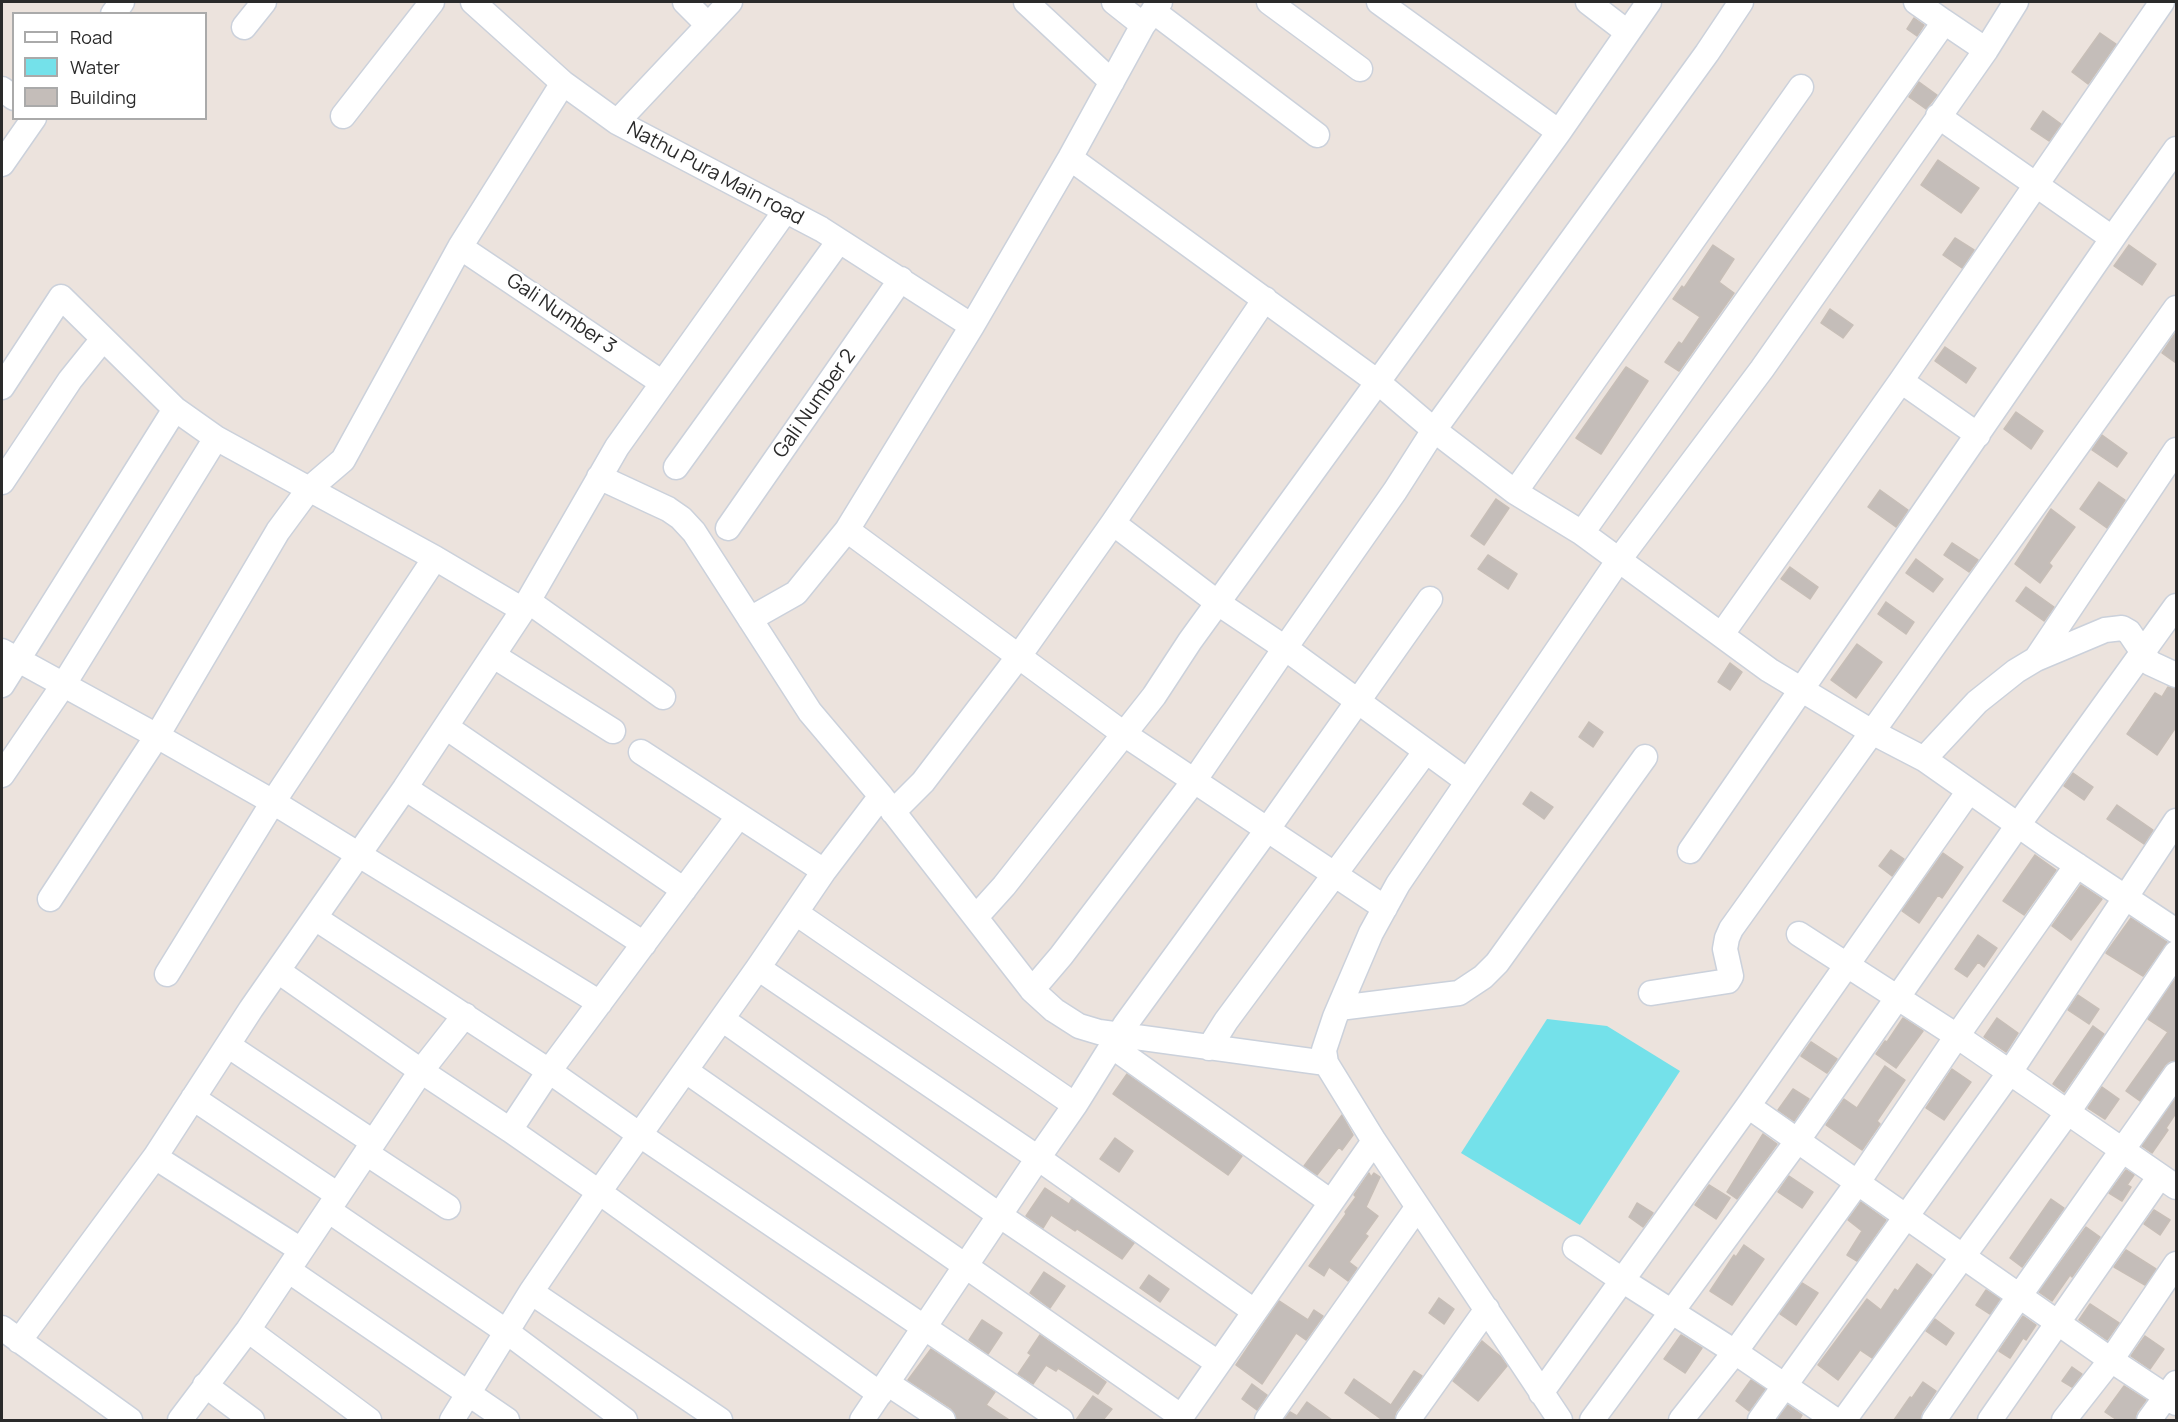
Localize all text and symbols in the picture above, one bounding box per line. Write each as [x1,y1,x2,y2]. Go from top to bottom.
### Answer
legend [12,12,207,120]
text: Road [70,25,113,49]
text: Water [70,55,120,79]
text: Building [70,85,136,109]
street label: Nathu Pura Main road [623,117,807,231]
street label: Gali Number 3 [502,269,620,359]
street label: Gali Number 2 [769,345,861,463]

